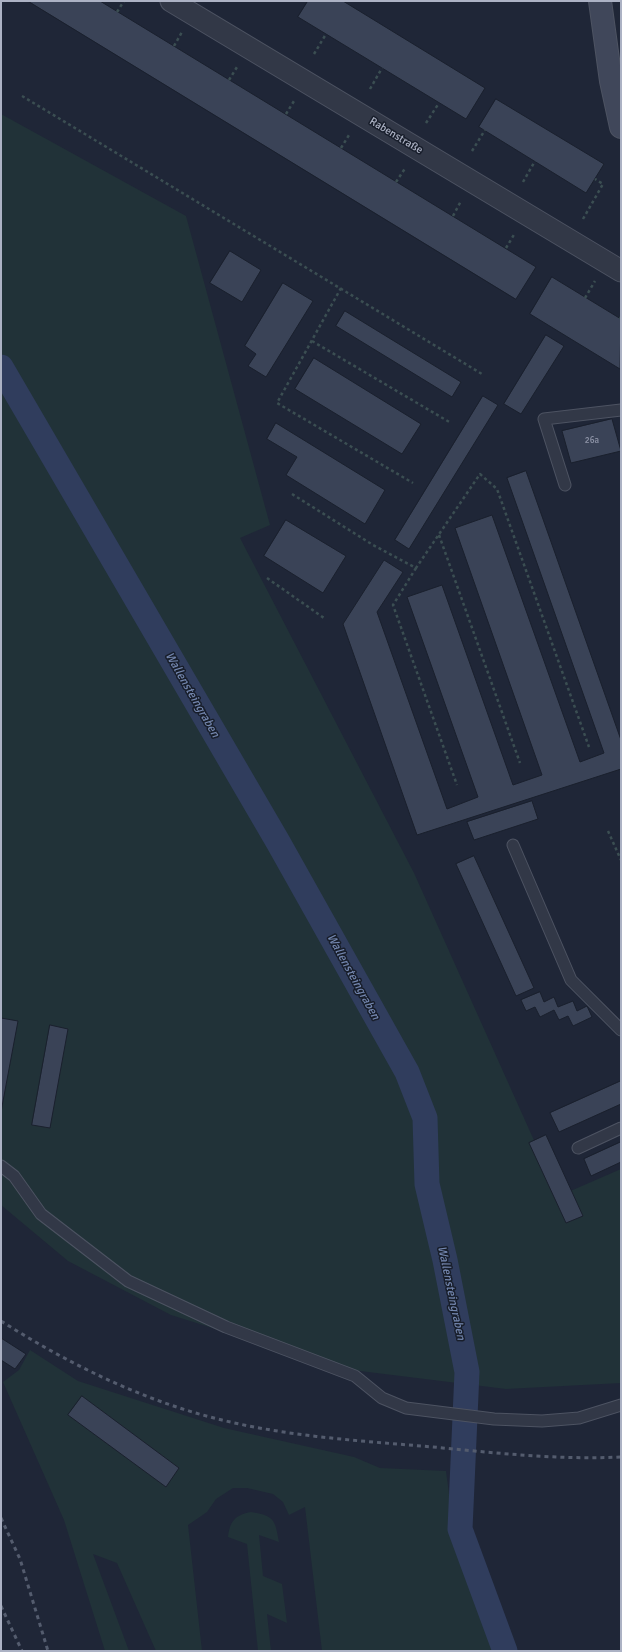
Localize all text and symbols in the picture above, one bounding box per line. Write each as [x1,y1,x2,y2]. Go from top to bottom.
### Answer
street label: Rabenstraße [367,115,425,157]
house number: 26a [585,436,599,446]
water label: Wallensteingraben [162,650,222,740]
water label: Wallensteingraben [323,932,383,1022]
water label: Wallensteingraben [434,1245,468,1341]

